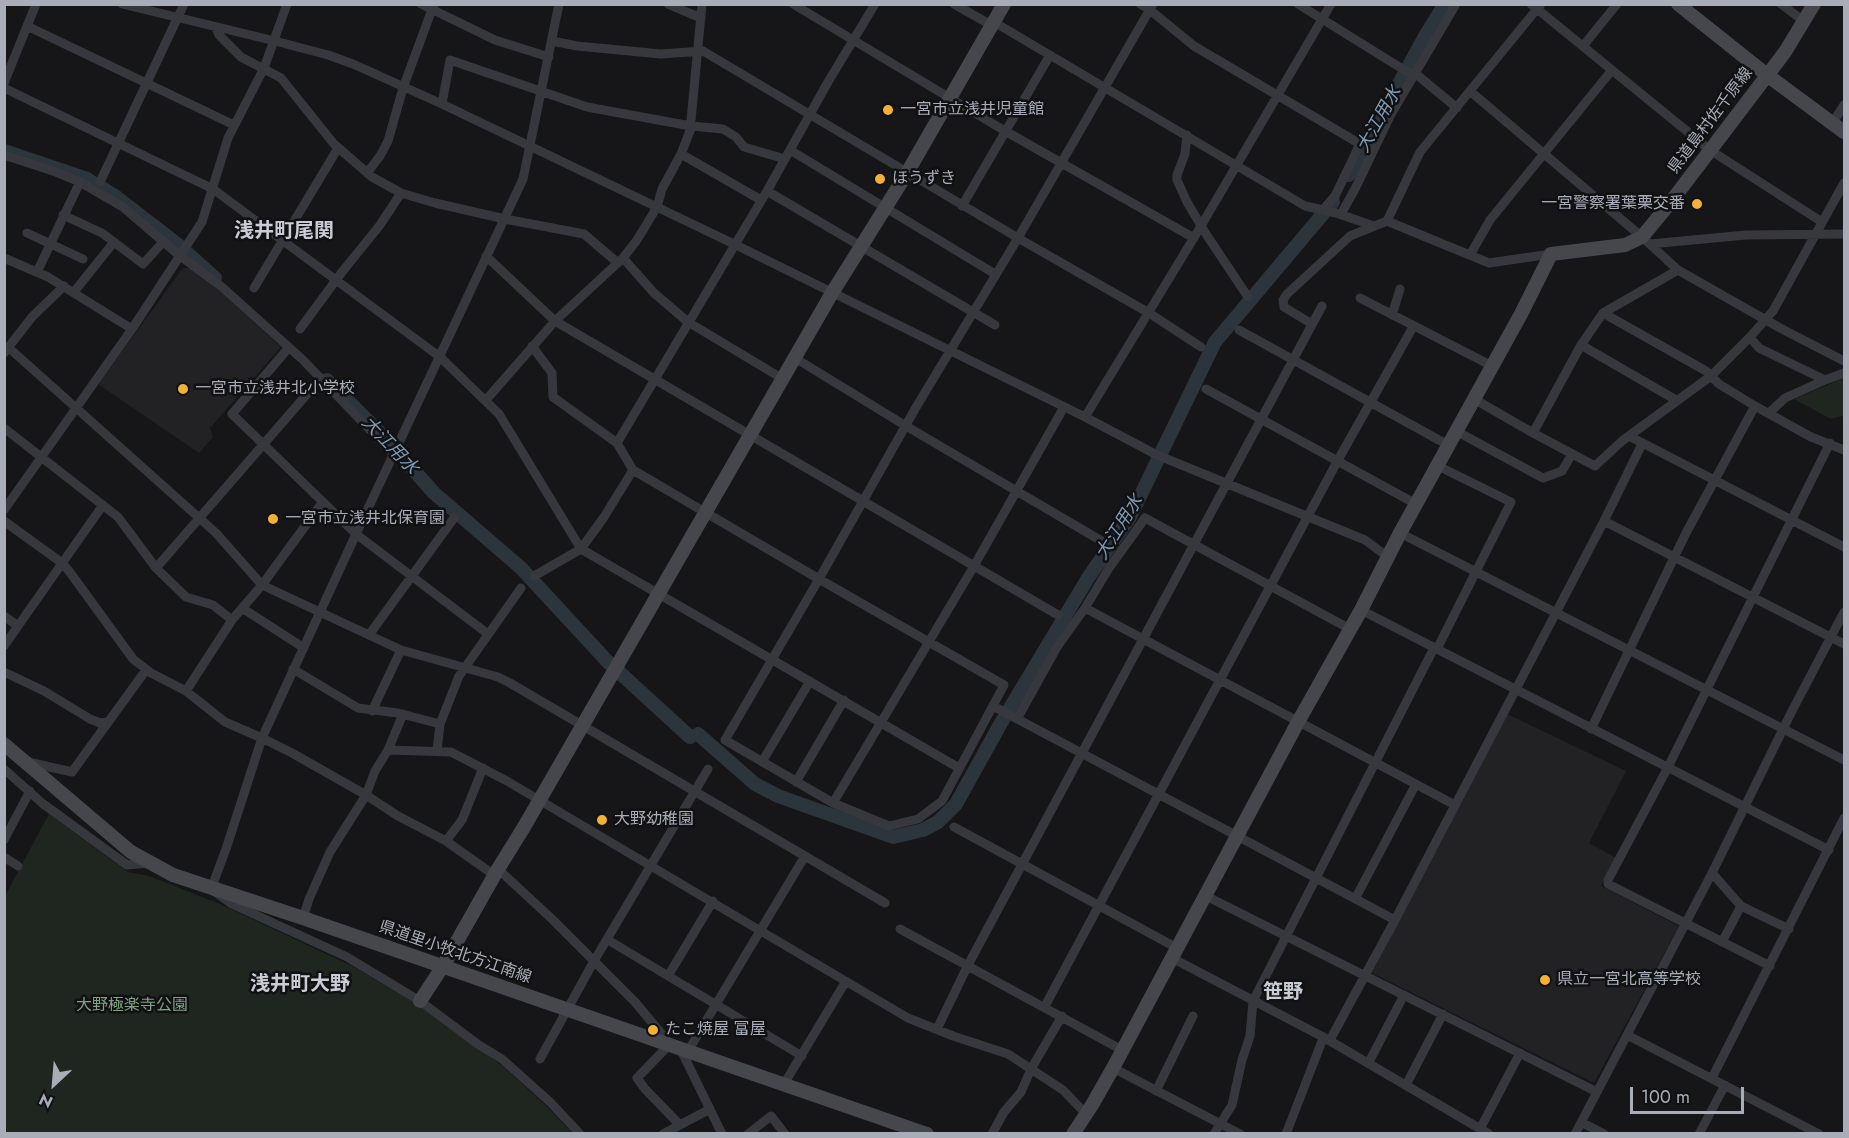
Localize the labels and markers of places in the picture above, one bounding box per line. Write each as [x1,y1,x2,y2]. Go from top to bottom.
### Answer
place label: 一宮市立浅井児童館 [900,100,1044,120]
marker: 一宮市立浅井児童館 [881,103,895,117]
place label: ほうずき [892,169,956,189]
marker: ほうずき [873,172,887,186]
place label: 一宮警察署葉栗交番 [1541,194,1685,214]
marker: 一宮警察署葉栗交番 [1690,197,1704,211]
place label: 一宮市立浅井北小学校 [195,379,355,399]
marker: 一宮市立浅井北小学校 [176,382,190,396]
place label: 一宮市立浅井北保育園 [285,509,445,529]
marker: 一宮市立浅井北保育園 [266,512,280,526]
place label: 大野幼稚園 [614,810,694,830]
marker: 大野幼稚園 [595,813,609,827]
place label: 県立一宮北高等学校 [1557,970,1701,990]
marker: 県立一宮北高等学校 [1538,973,1552,987]
place label: たこ焼屋 富屋 [665,1020,766,1040]
marker: たこ焼屋 富屋 [646,1023,660,1037]

